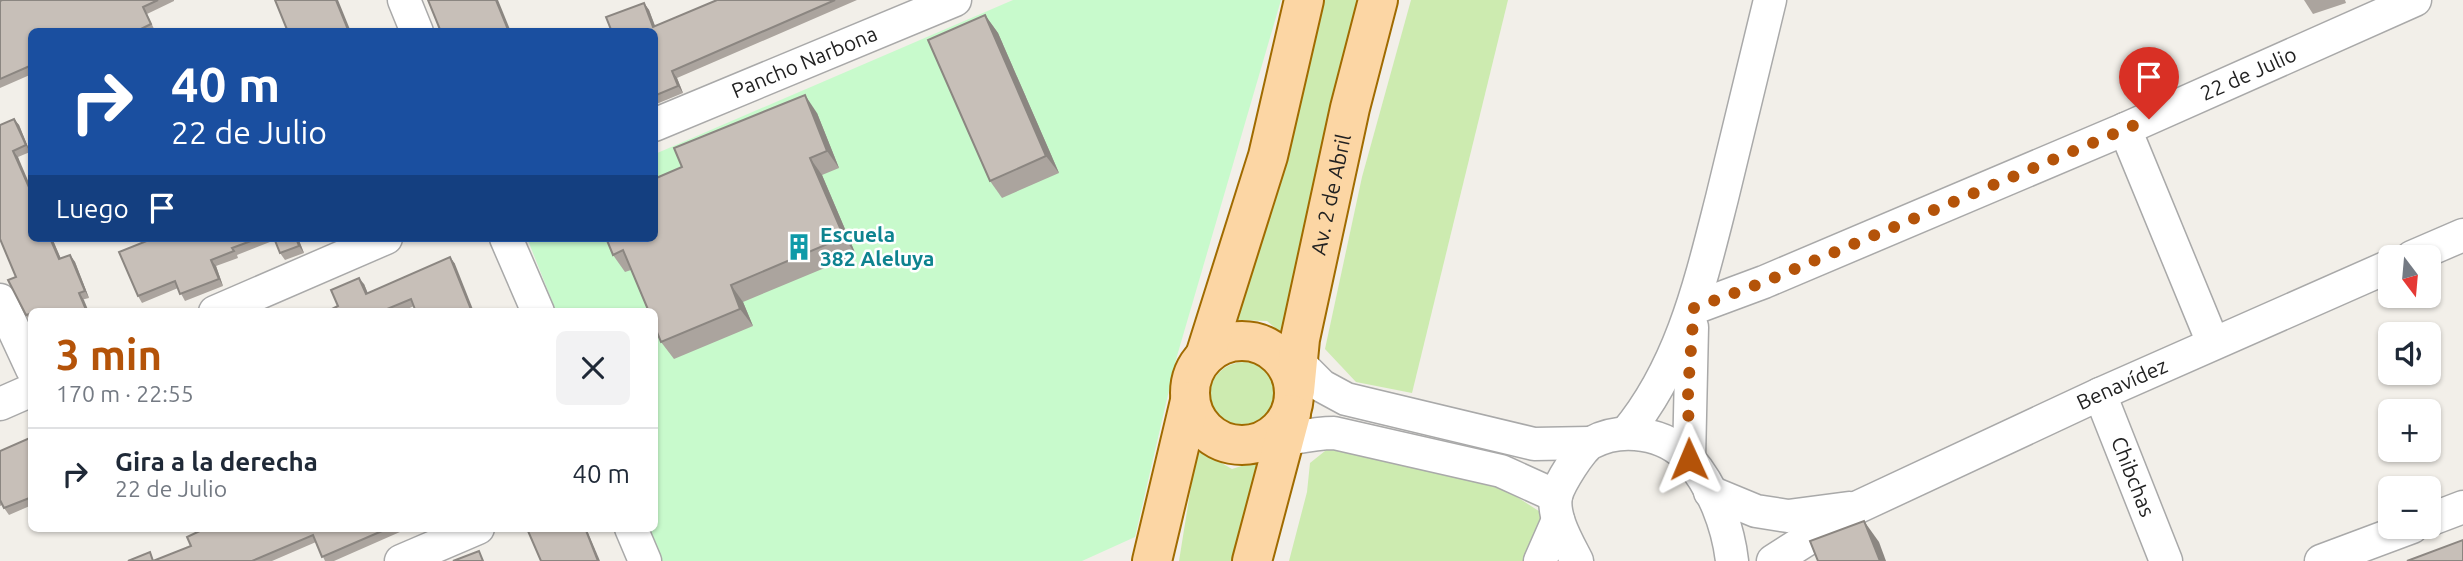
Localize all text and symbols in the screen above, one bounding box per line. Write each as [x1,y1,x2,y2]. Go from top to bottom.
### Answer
street label: Pancho Narbona [728,21,880,102]
street label: 22 de Julio [2196,41,2300,105]
pin [2119,47,2179,119]
icon: right [56,56,147,147]
text: 40 m [171,56,280,111]
icon: arrive [2130,58,2168,96]
text: 22 de Julio [171,114,327,150]
street label: Av. 2 de Abril [1306,132,1355,257]
icon: arrive [143,189,181,227]
text: Luego [56,194,129,223]
place label: Escuela 382 Aleluya [820,222,935,270]
building icon: Escuela 382 Aleluya [784,232,814,262]
north arrow [2378,245,2441,308]
map controls [2378,245,2441,539]
button: sound [2378,322,2441,385]
text: 3 min [56,331,162,378]
button: close [556,331,630,405]
street label: Benavídez [2073,353,2171,414]
text: 170 m · 22:55 [56,381,194,406]
button: + [2378,399,2441,462]
position arrow [1652,422,1726,496]
street label: Chibchas [2107,433,2160,520]
text: Gira a la derecha [115,447,318,476]
icon: right [56,455,94,493]
text: 40 m [572,459,630,488]
text: 22 de Julio [115,476,227,501]
button: − [2378,476,2441,539]

